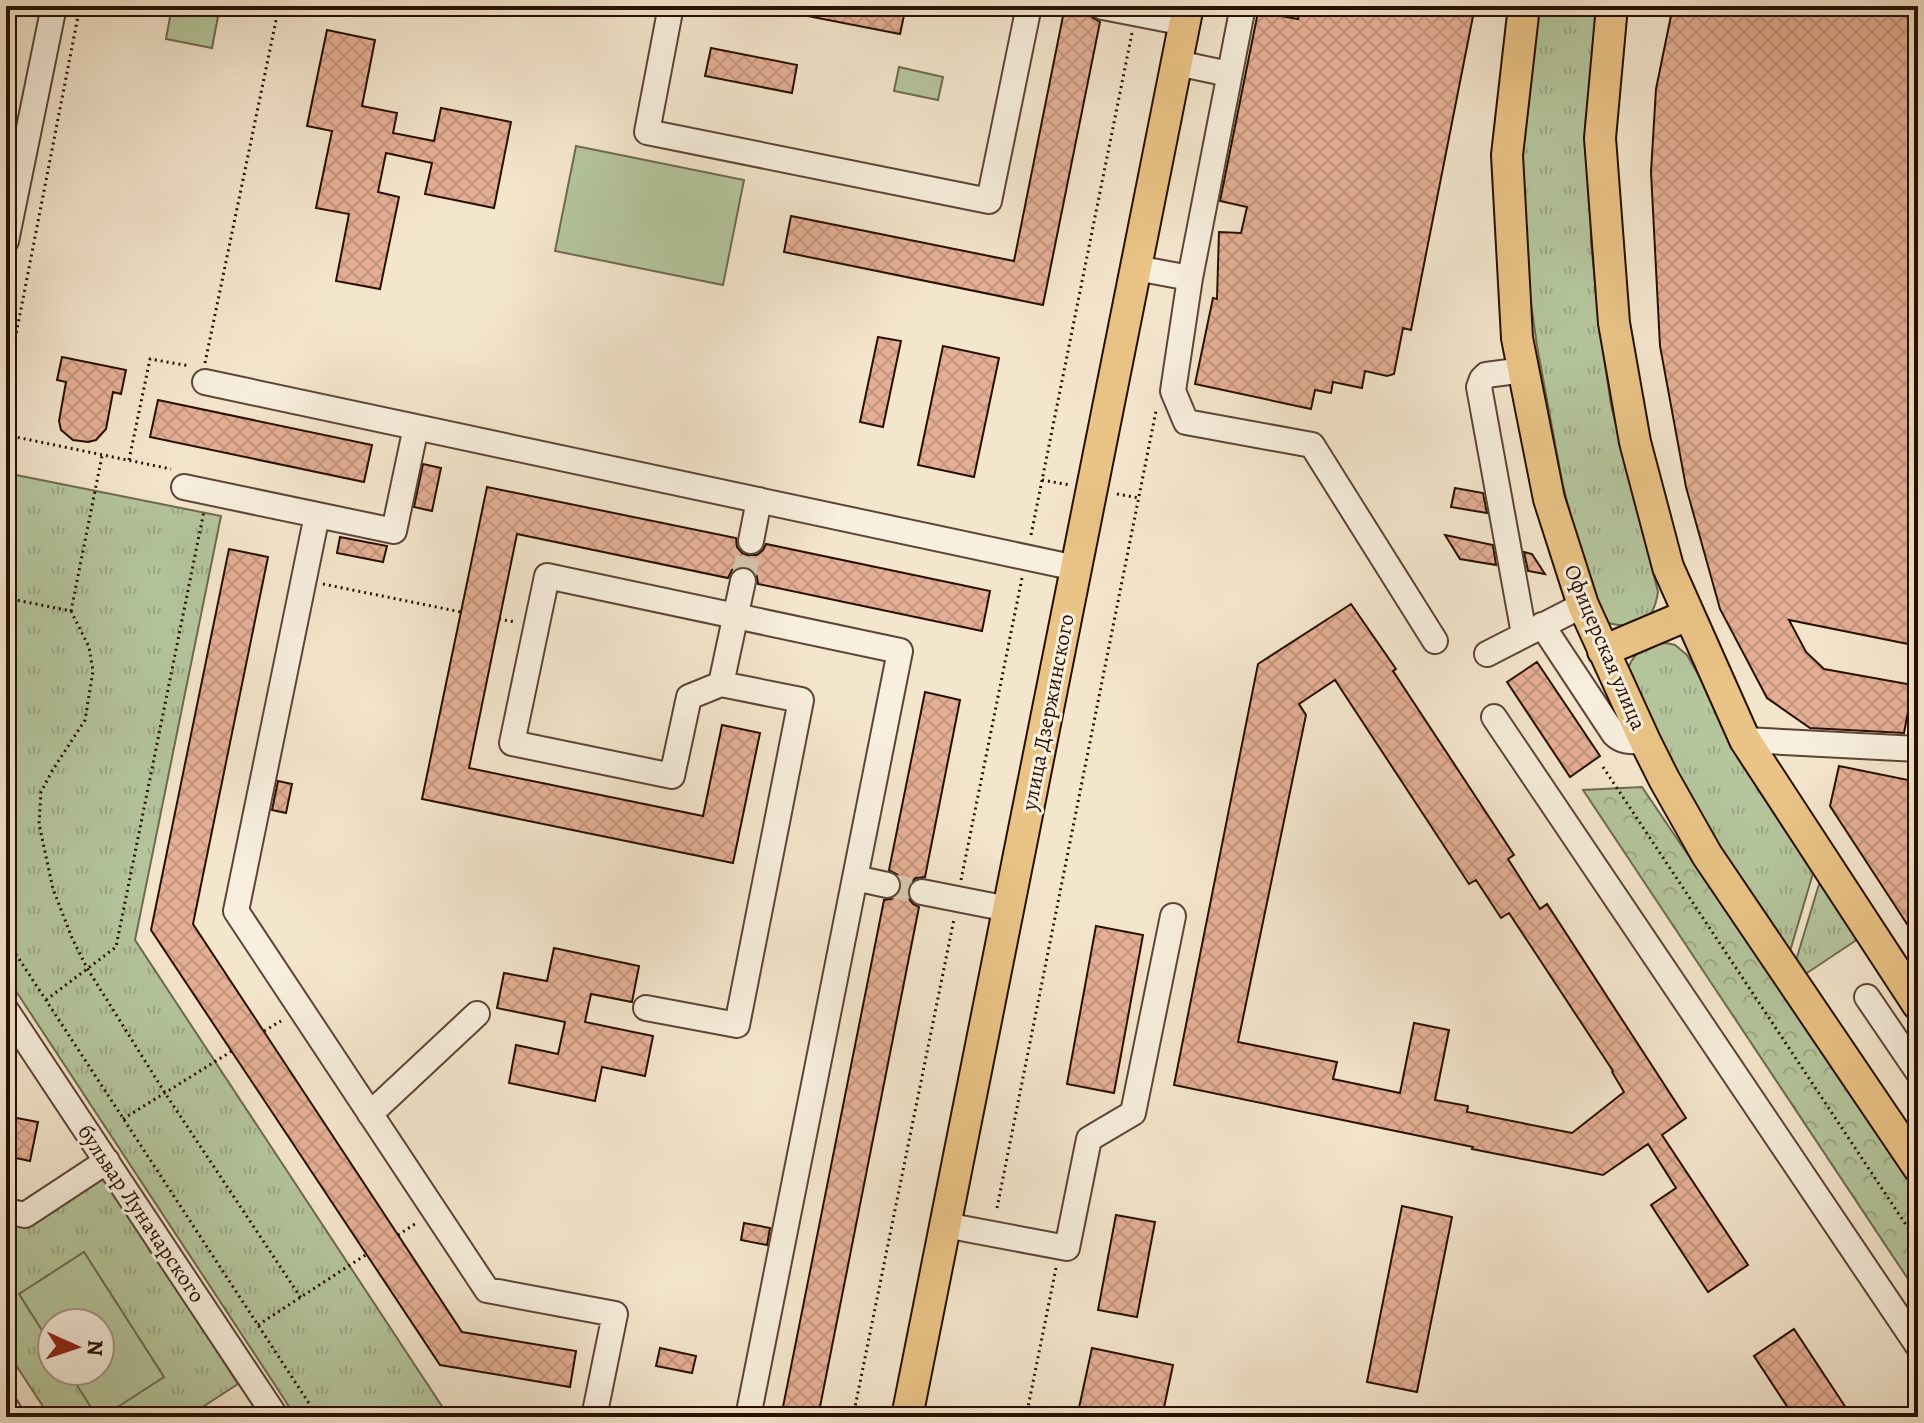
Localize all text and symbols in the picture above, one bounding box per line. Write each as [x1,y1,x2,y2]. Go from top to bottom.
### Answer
street label: Офицерская улица [1557,560,1654,736]
street label: улица Дзержинского [1014,611,1082,814]
street label: бульвар Луначарского [70,1119,212,1309]
north arrow [36,1307,116,1387]
text: N [80,1339,110,1357]

